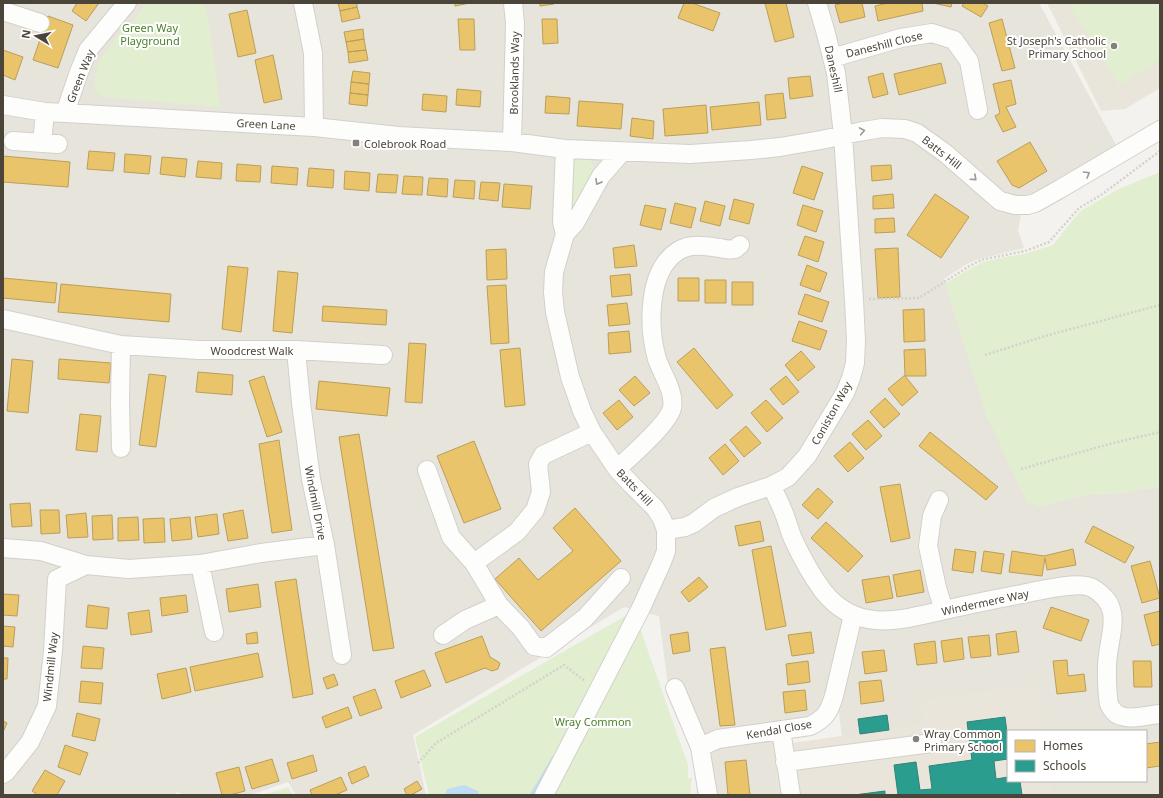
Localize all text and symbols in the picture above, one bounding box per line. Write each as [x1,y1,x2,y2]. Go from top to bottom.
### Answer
north arrow [16,16,56,56]
park label: Green Way Playground [120,20,180,48]
street label: Daneshill Close [844,27,924,61]
text: N [17,28,34,40]
street label: Brooklands Way [506,31,522,115]
place label: St Joseph's Catholic Primary School [1007,33,1106,61]
marker: St Joseph's Catholic Primary School [1109,41,1119,51]
street label: Daneshill [822,44,846,94]
street label: Green Way [63,47,98,105]
street label: Green Lane [236,115,296,133]
one-way arrow [859,127,865,136]
street label: Batts Hill [919,132,965,172]
place label: Colebrook Road [364,136,446,151]
marker: Colebrook Road [351,138,361,148]
one-way arrow [1083,171,1090,178]
one-way arrow [969,173,977,181]
one-way arrow [595,178,602,185]
street label: Woodcrest Walk [211,343,294,358]
street label: Coniston Way [807,378,855,448]
street label: Windmill Drive [301,465,331,541]
street label: Batts Hill [614,465,656,509]
street label: Windermere Way [940,585,1030,619]
street label: Windmill Way [39,631,61,703]
park label: Wray Common [555,714,631,729]
street label: Kendal Close [745,716,813,742]
place label: Wray Common Primary School [924,726,1002,754]
legend [1007,730,1147,782]
marker: Wray Common Primary School [911,734,921,744]
text: Homes [1043,737,1083,754]
text: Schools [1043,757,1086,774]

